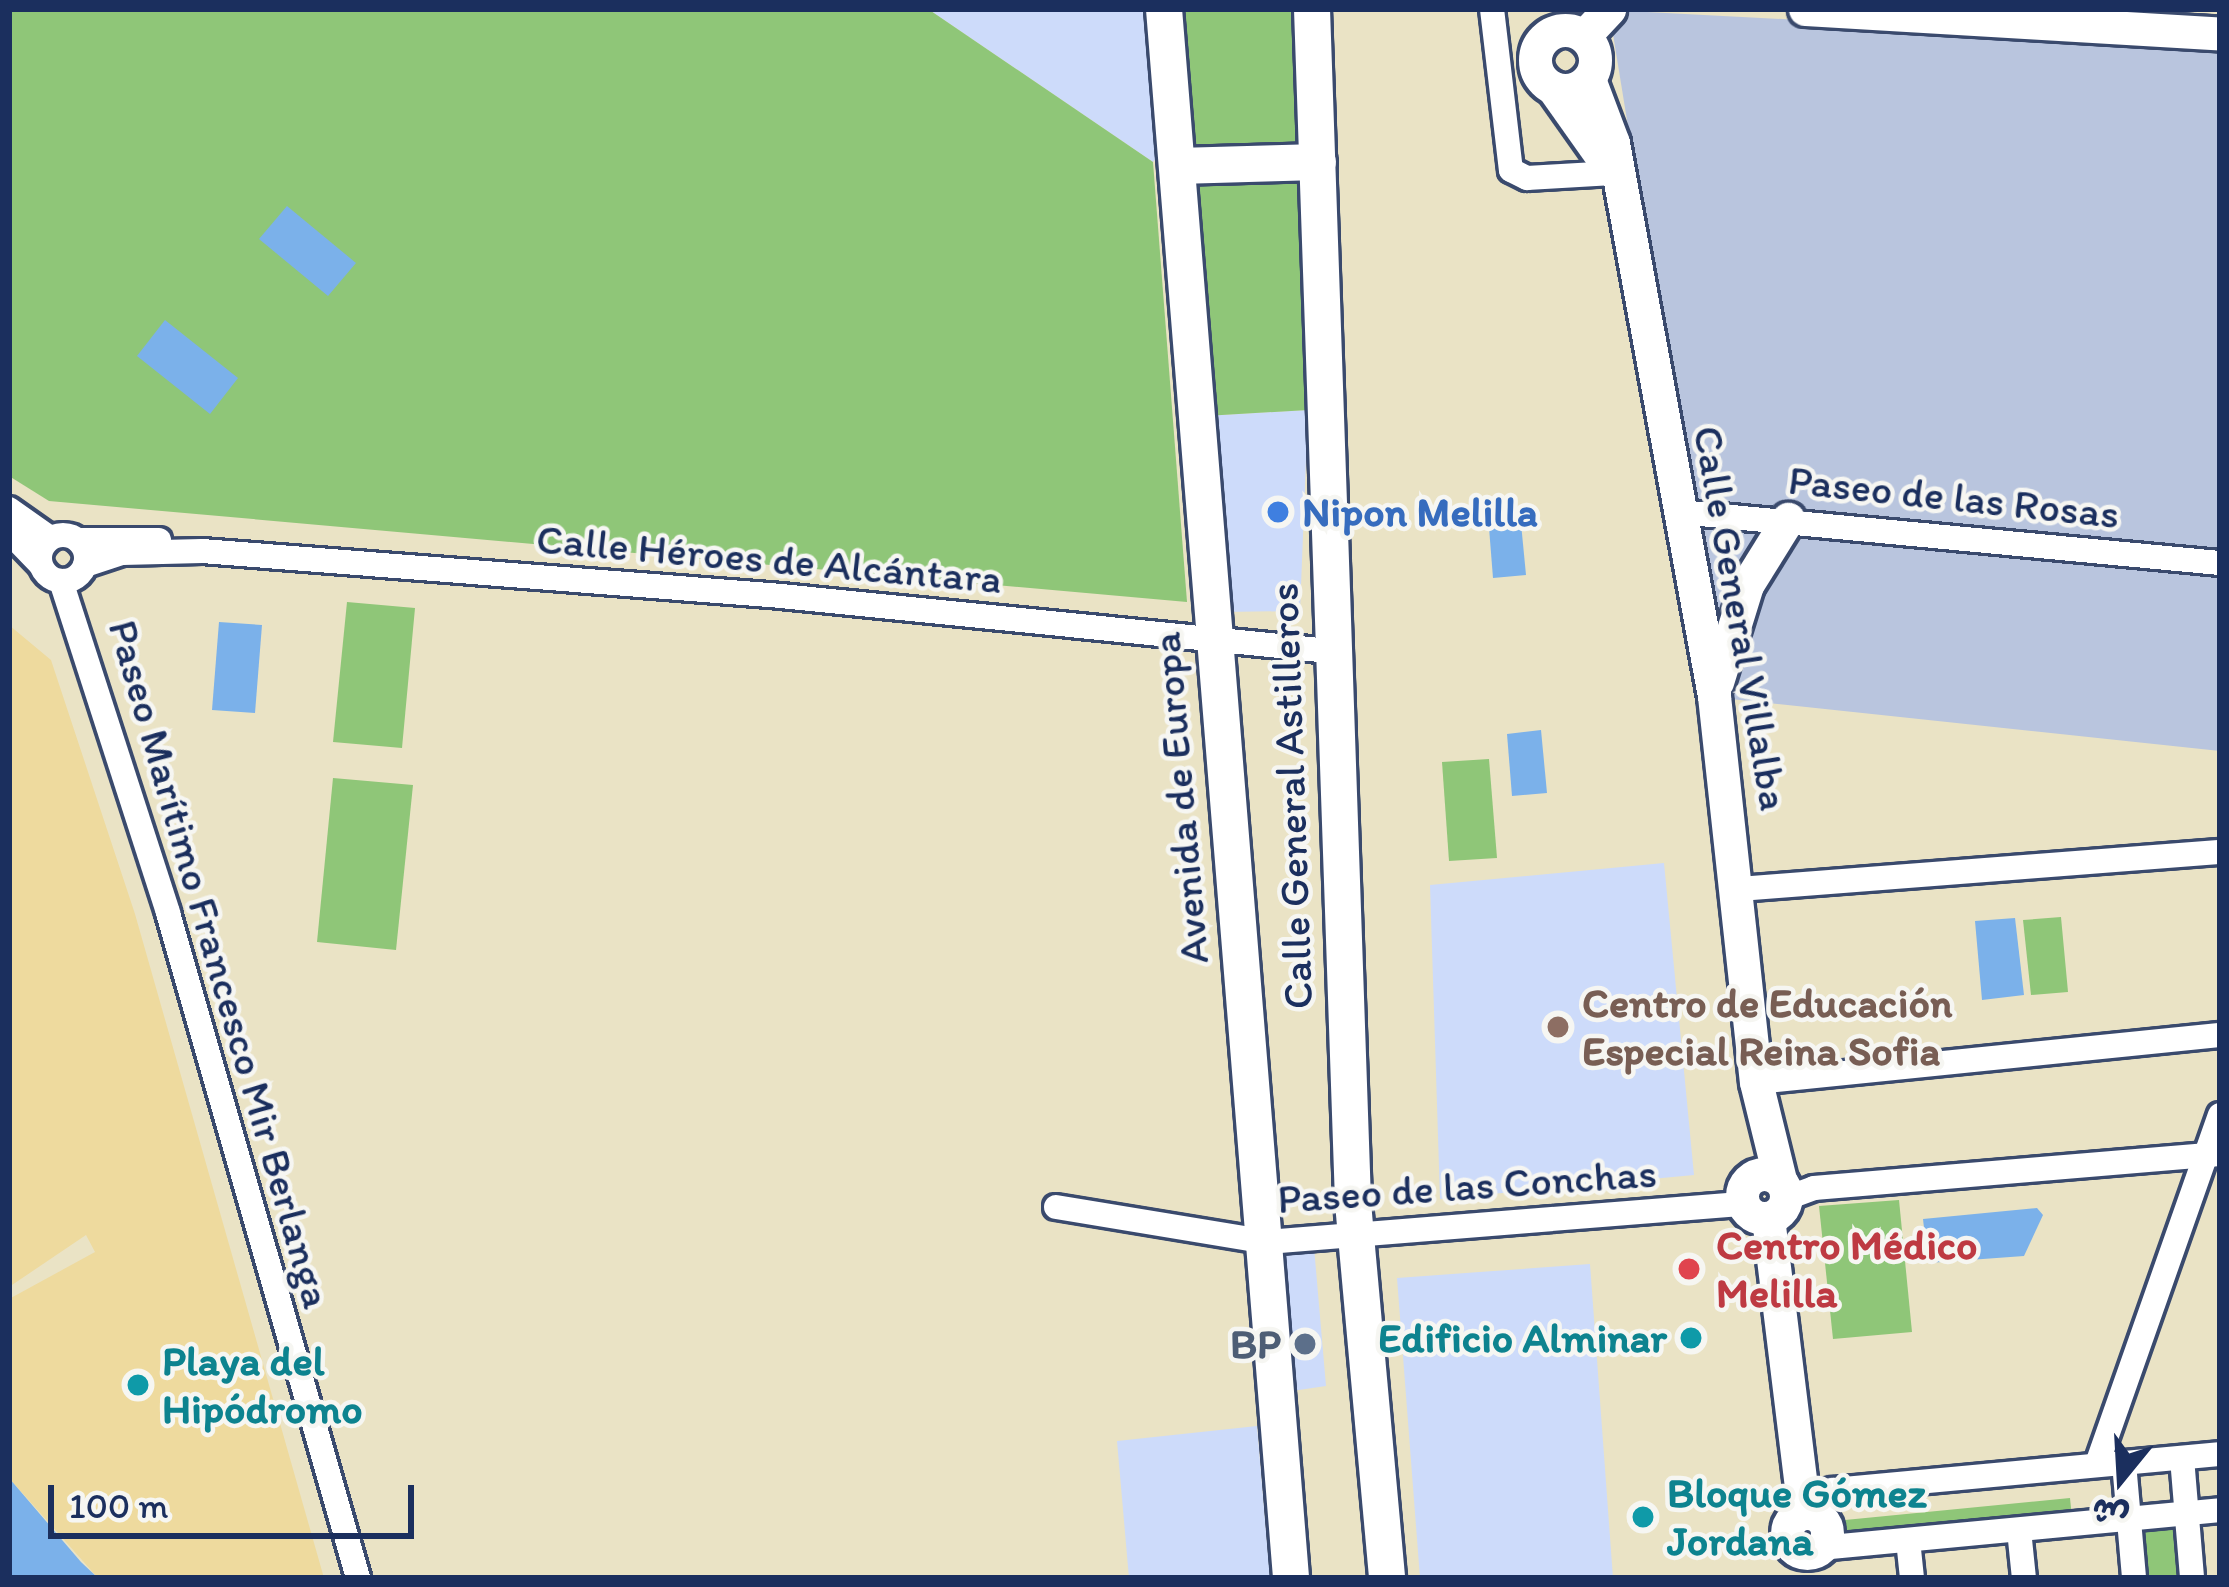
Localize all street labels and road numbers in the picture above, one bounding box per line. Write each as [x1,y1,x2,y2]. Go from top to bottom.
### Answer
street label: Calle General Villalba [1682,422,1800,814]
street label: Paseo de las Rosas [1786,455,2122,539]
street label: Calle Héroes de Alcántara [534,514,1004,604]
street label: Calle General Astilleros [1258,582,1324,1010]
street label: Paseo Marítimo Francesco Mir Berlanga [98,615,342,1313]
street label: Avenida de Europa [1140,630,1220,966]
street label: Paseo de las Conchas [1275,1148,1659,1224]

